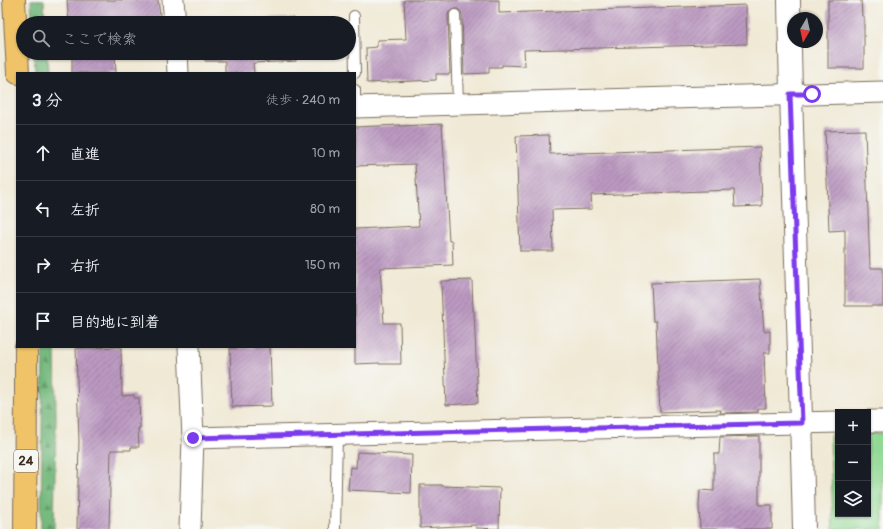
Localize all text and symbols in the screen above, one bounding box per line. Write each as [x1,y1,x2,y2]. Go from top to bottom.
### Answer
north arrow [787,12,823,48]
search box [16,16,356,60]
icon: search [30,27,52,49]
text: ここで検索 [62,30,137,49]
route start [803,85,821,103]
text: 3 分 [32,90,62,111]
text: 徒歩 · 240 m [266,92,340,108]
icon: ahead [32,142,54,164]
text: 直進 [70,145,100,164]
text: 10 m [312,145,340,161]
icon: left [32,198,54,220]
text: 左折 [70,201,100,220]
text: 80 m [310,201,340,217]
icon: right [32,254,54,276]
text: 右折 [70,257,100,276]
text: 150 m [305,257,340,273]
icon: arrive [32,310,54,332]
text: 目的地に到着 [70,313,160,332]
map controls [835,409,871,517]
button: + [835,409,871,445]
route end [184,429,202,447]
button: − [835,445,871,481]
road number: 24 [14,450,38,472]
button: layers [835,481,871,517]

